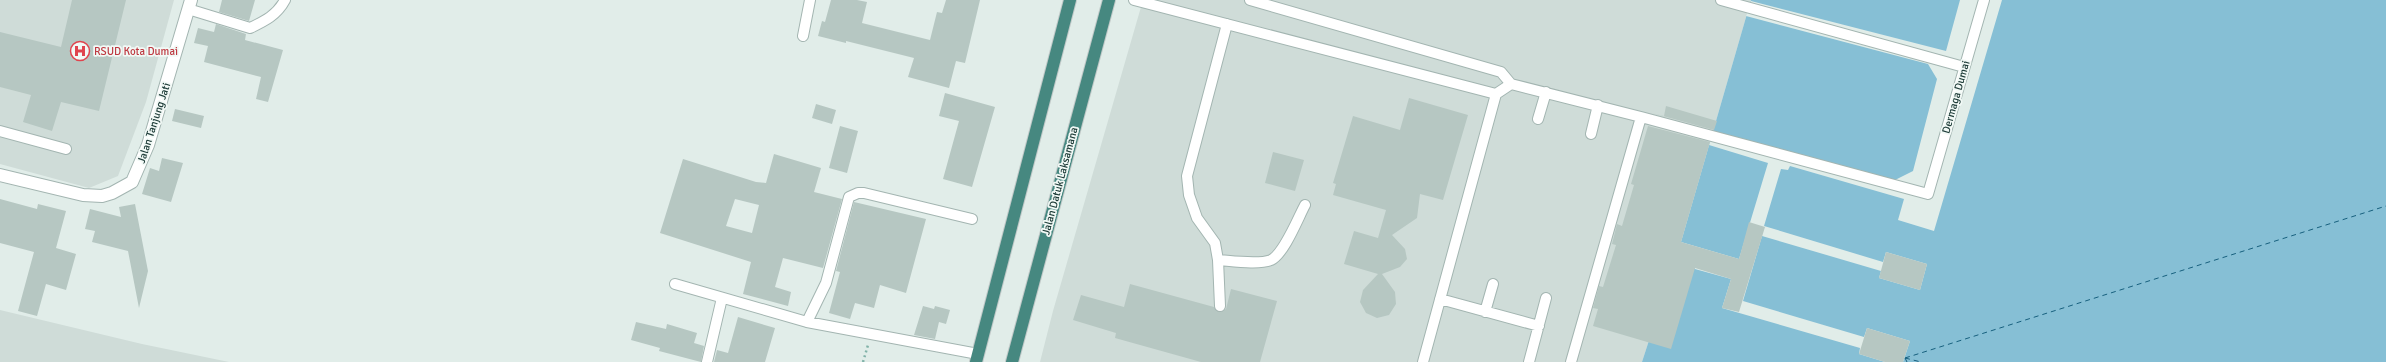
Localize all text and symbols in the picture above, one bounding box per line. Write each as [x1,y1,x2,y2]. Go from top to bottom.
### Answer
hospital icon: RSUD Kota Dumai [69,40,91,62]
place label: RSUD Kota Dumai [94,45,178,58]
street label: Dermaga Dumai [1939,59,1973,135]
street label: Jalan Tanjung Jati [135,81,173,165]
street label: Jalan Datuk Laksamana [1039,125,1081,236]

